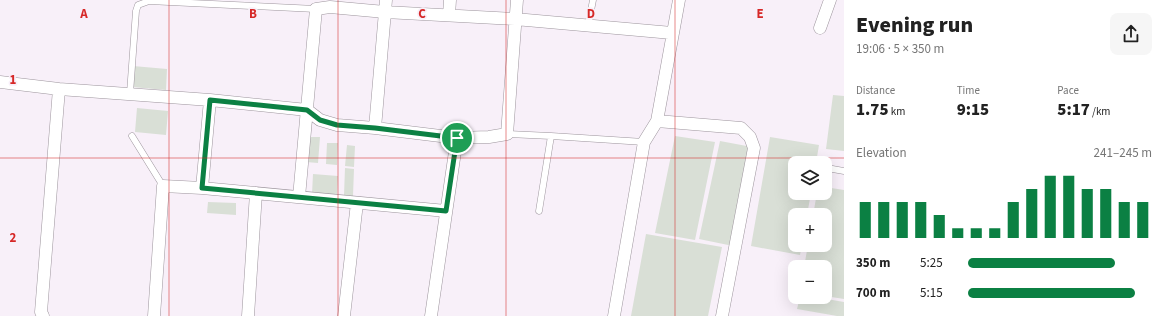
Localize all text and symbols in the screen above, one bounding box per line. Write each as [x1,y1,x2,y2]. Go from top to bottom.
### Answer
text: A [79,5,88,23]
text: B [249,5,257,23]
text: C [418,5,426,23]
text: D [587,5,595,23]
text: E [756,5,764,23]
text: Evening run [856,9,973,41]
button: share [1110,13,1152,55]
text: 19:06 · 5 × 350 m [856,40,944,58]
text: 1 [10,71,17,89]
text: Distance [856,83,895,98]
text: Time [957,83,980,98]
text: Pace [1057,83,1079,98]
text: 1.75 [856,98,889,122]
text: 9:15 [957,98,989,122]
text: 5:17 [1057,98,1090,122]
text: km [889,104,905,119]
text: /km [1090,104,1110,119]
pin [440,121,474,155]
icon: arrive [446,127,468,149]
text: Elevation [856,144,907,162]
text: 241–245 m [1094,144,1152,162]
map controls [788,156,832,304]
button: layers [788,156,832,200]
button: + [788,208,832,252]
text: 2 [10,229,17,247]
text: 350 m [856,254,890,272]
text: 5:25 [920,254,943,272]
button: − [788,260,832,304]
text: 700 m [856,284,890,302]
text: 5:15 [920,284,943,302]

